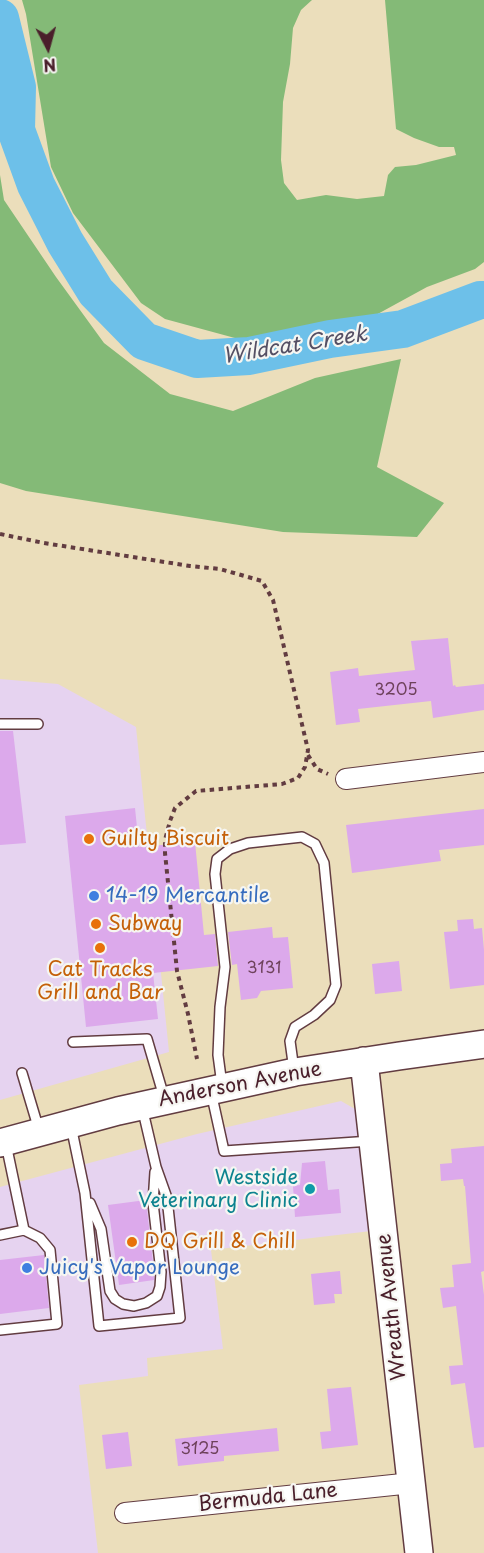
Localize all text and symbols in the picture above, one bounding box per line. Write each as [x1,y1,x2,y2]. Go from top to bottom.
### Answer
north arrow [18,18,78,78]
text: N [42,53,57,78]
water label: Wildcat Creek [221,322,369,370]
house number: 3205 [374,681,418,701]
place label: Guilty Biscuit [101,827,229,851]
marker: Guilty Biscuit [82,832,96,846]
place label: 14-19 Mercantile [106,884,270,908]
marker: 14-19 Mercantile [87,889,101,903]
place label: Subway [108,912,182,936]
marker: Subway [89,917,103,931]
marker: Cat Tracks Grill and Bar [93,941,107,955]
place label: Cat Tracks Grill and Bar [37,958,163,1005]
house number: 3131 [247,959,281,979]
street label: Anderson Avenue [156,1057,324,1113]
place label: Westside Veterinary Clinic [138,1166,298,1213]
marker: Westside Veterinary Clinic [303,1182,317,1196]
place label: DQ Grill & Chill [144,1230,295,1254]
street label: Wreath Avenue [372,1232,412,1382]
marker: DQ Grill & Chill [125,1235,139,1249]
place label: Juicy's Vapor Lounge [39,1256,240,1280]
marker: Juicy's Vapor Lounge [20,1261,34,1275]
house number: 3125 [181,1440,219,1460]
street label: Bermuda Lane [197,1479,339,1517]

